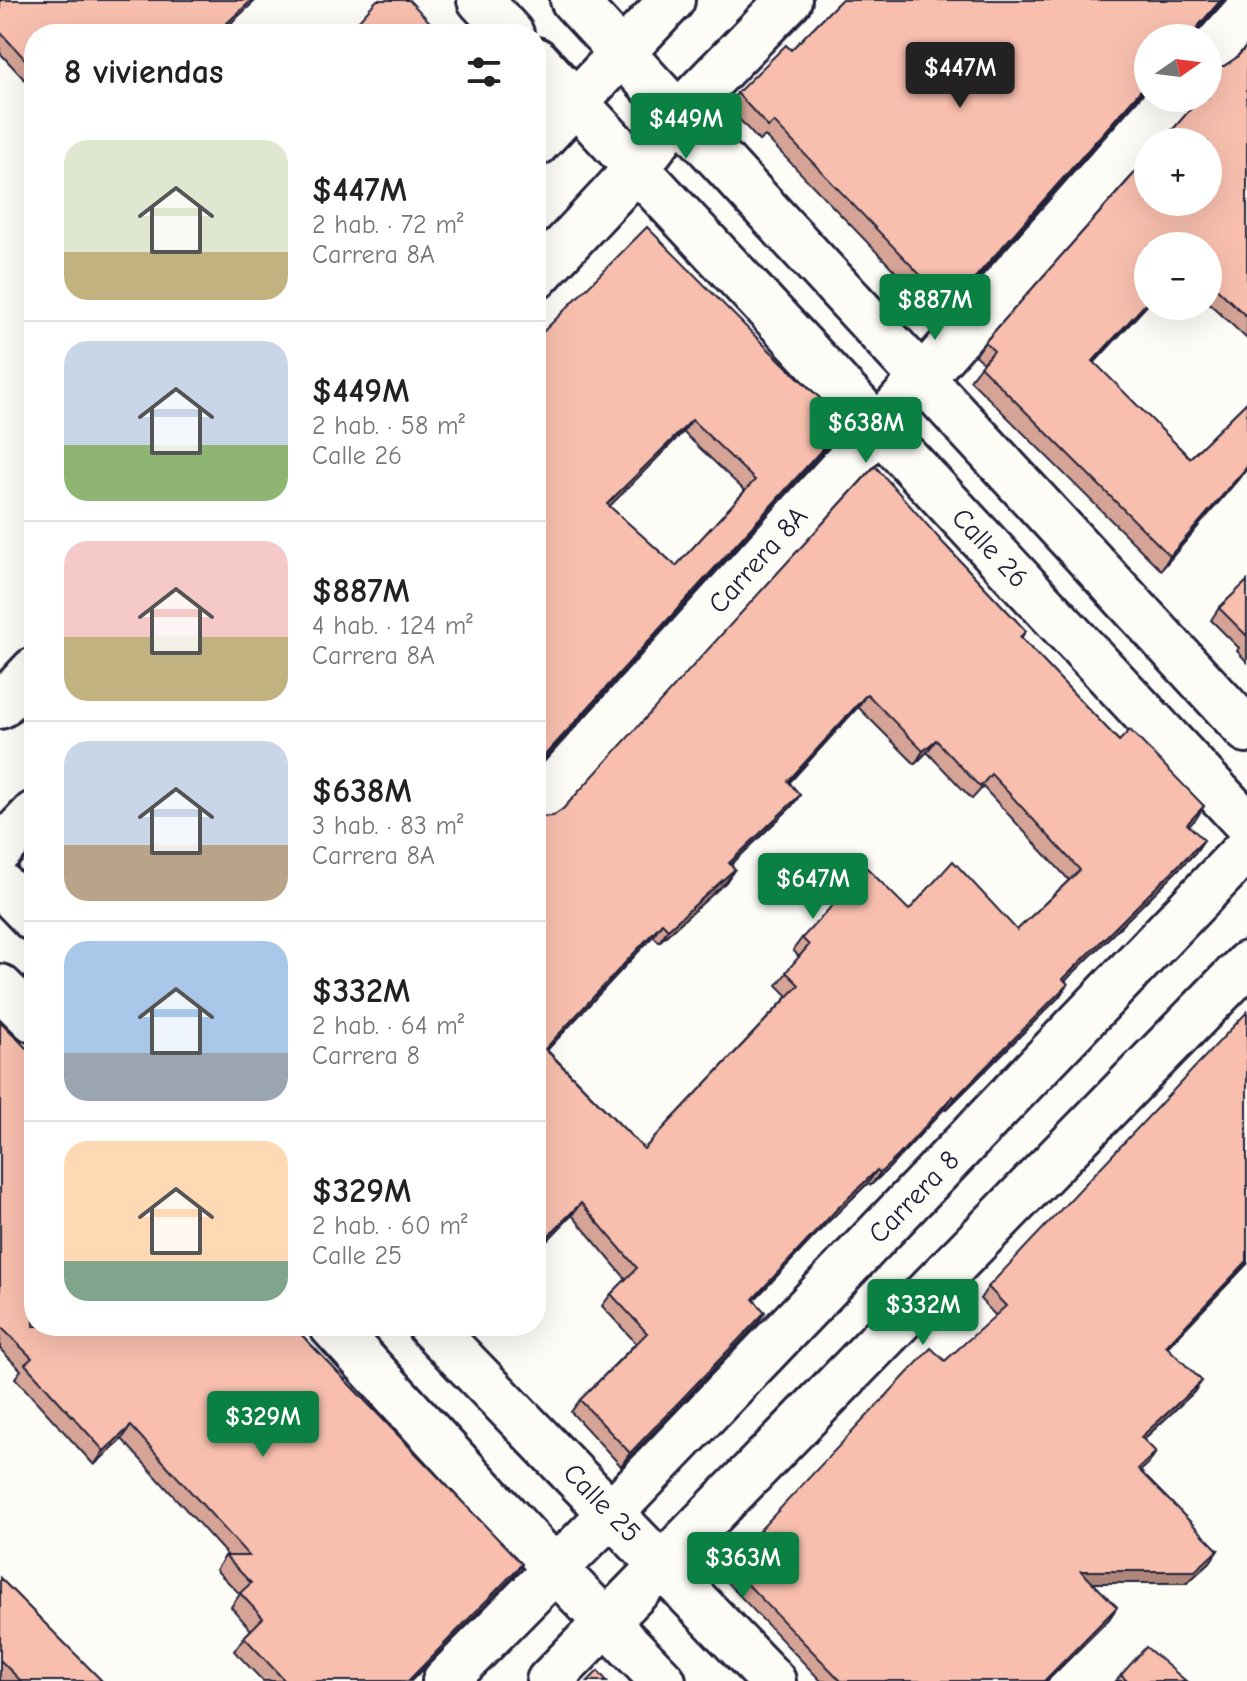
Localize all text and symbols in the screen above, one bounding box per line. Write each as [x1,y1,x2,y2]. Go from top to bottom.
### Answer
north arrow [1134,24,1222,112]
map controls [1134,24,1222,320]
pin: $447M [904,42,1016,110]
icon: filters [462,50,506,94]
text: 8 viviendas [64,52,224,92]
text: $447M [924,53,996,83]
pin: $449M [630,93,742,161]
text: $449M [649,104,723,134]
button: + [1134,128,1222,216]
text: $447M [312,170,407,210]
icon: home [128,172,224,268]
text: 2 hab. · 72 m² [312,210,463,240]
button: − [1134,232,1222,320]
text: Carrera 8A [312,240,435,270]
pin: $887M [879,274,991,342]
text: $887M [898,285,972,315]
text: $449M [312,371,410,411]
icon: home [128,373,224,469]
pin: $638M [810,397,922,465]
text: $638M [828,408,904,438]
text: 2 hab. · 58 m² [312,411,465,441]
text: Calle 26 [312,441,402,471]
street label: Carrera 8A [702,500,814,620]
street label: Calle 26 [945,502,1035,594]
text: $887M [312,571,410,611]
icon: home [128,573,224,669]
text: 4 hab. · 124 m² [312,611,473,641]
text: Carrera 8A [312,641,435,671]
text: $638M [312,771,412,811]
icon: home [128,773,224,869]
text: 3 hab. · 83 m² [312,811,464,841]
text: Carrera 8A [312,841,435,871]
pin: $647M [757,853,869,921]
text: $647M [776,864,850,894]
text: $332M [312,971,410,1011]
icon: home [128,973,224,1069]
text: 2 hab. · 64 m² [312,1011,464,1041]
text: Carrera 8 [312,1041,420,1071]
street label: Carrera 8 [862,1144,966,1250]
text: $329M [312,1171,411,1211]
icon: home [128,1173,224,1269]
text: 2 hab. · 60 m² [312,1211,467,1241]
text: Calle 25 [312,1241,402,1271]
pin: $332M [867,1279,979,1347]
text: $332M [885,1290,961,1320]
pin: $329M [207,1391,319,1459]
text: $329M [225,1402,301,1432]
street label: Calle 25 [557,1457,647,1549]
pin: $363M [687,1532,799,1600]
text: $363M [705,1543,781,1573]

